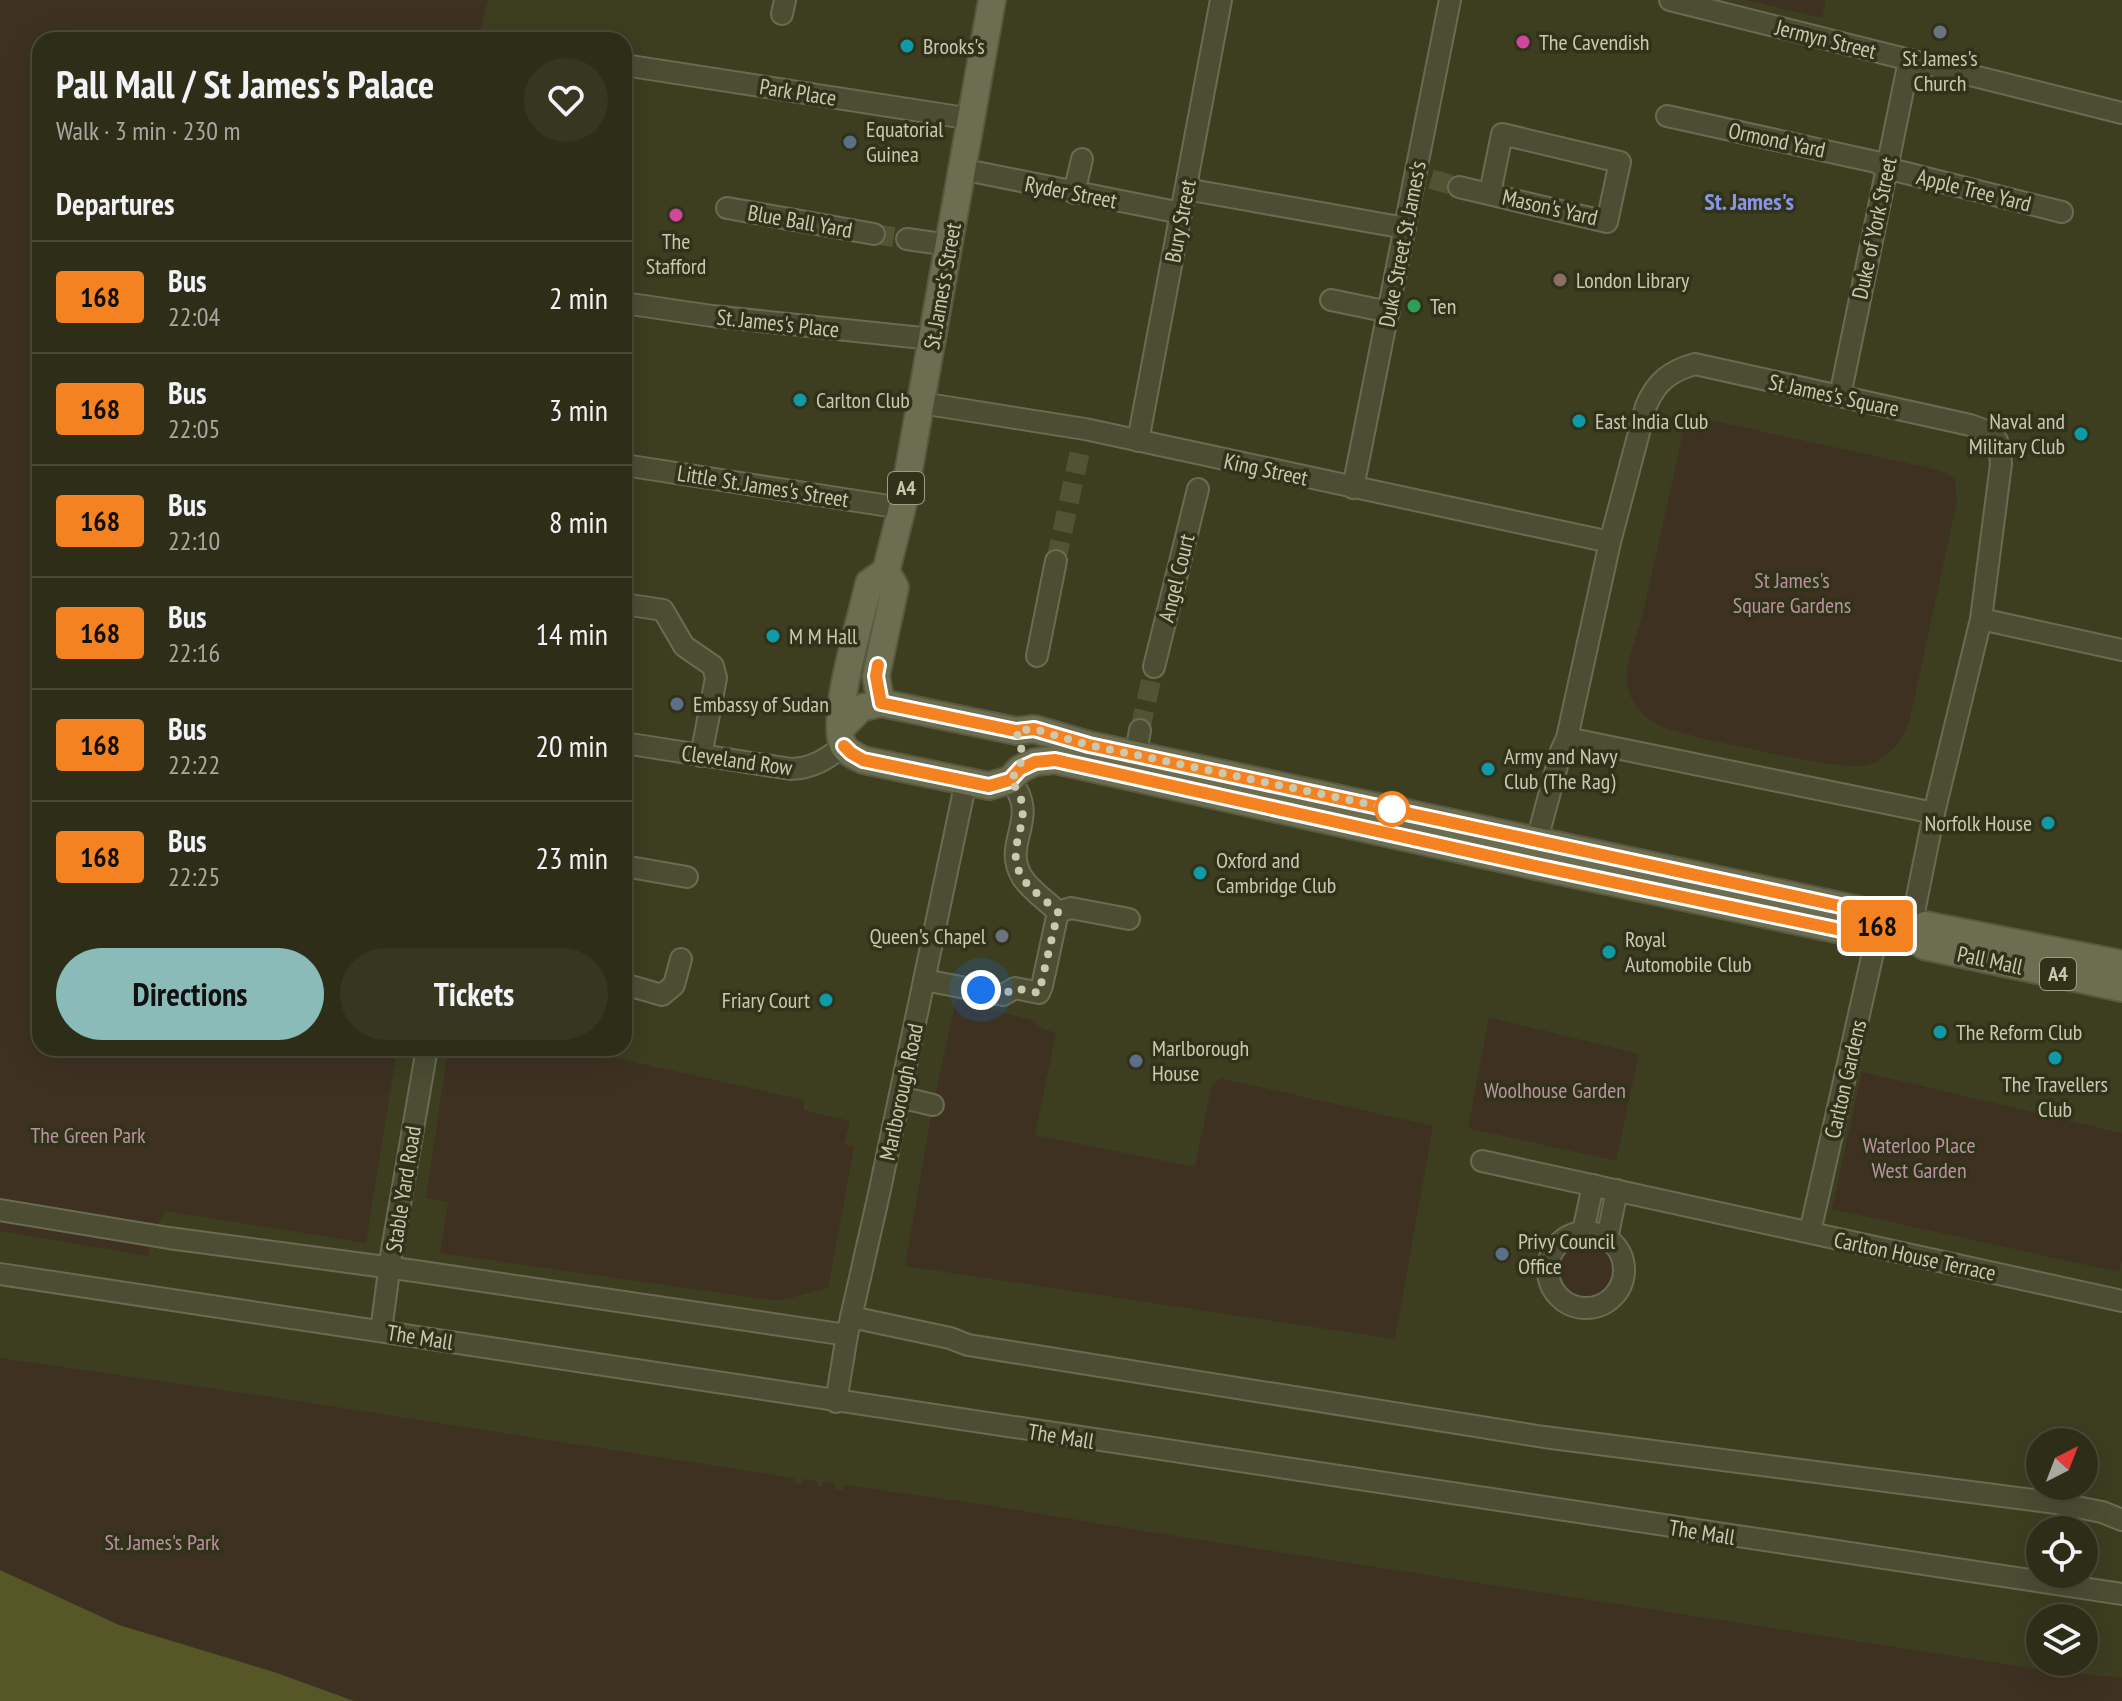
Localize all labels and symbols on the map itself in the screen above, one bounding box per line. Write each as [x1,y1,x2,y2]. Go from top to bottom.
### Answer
street label: Jermyn Street [1772,13,1879,65]
marker: St James's Church [1931,23,1949,41]
place label: The Cavendish [1539,28,1650,56]
place label: Brooks's [923,32,985,60]
marker: The Cavendish [1514,33,1532,51]
marker: Brooks's [898,37,916,55]
place label: St James's Church [1902,44,1978,97]
street label: Park Place [758,72,838,112]
place label: Equatorial Guinea [866,115,944,168]
street label: Ormond Yard [1726,116,1828,164]
marker: Equatorial Guinea [841,133,859,151]
street label: Duke of York Street [1845,154,1903,302]
street label: Duke Street St James's [1372,159,1432,329]
street label: Apple Tree Yard [1914,162,2034,218]
street label: Ryder Street [1023,169,1119,215]
street label: Bury Street [1158,177,1202,265]
street label: Mason's Yard [1500,182,1600,232]
district label: St. James's [1704,186,1794,217]
street label: Blue Ball Yard [746,198,854,244]
marker: The Stafford [667,206,685,224]
street label: St. James's Street [917,221,967,351]
place label: The Stafford [646,227,706,280]
place label: London Library [1576,266,1690,294]
marker: London Library [1551,271,1569,289]
place label: Ten [1430,292,1456,320]
marker: Ten [1405,297,1423,315]
street label: St. James's Place [715,303,841,343]
street label: St James's Square [1766,368,1902,422]
place label: Carlton Club [816,386,910,414]
marker: Carlton Club [791,391,809,409]
place label: East India Club [1595,407,1708,435]
place label: Naval and Military Club [1969,407,2065,460]
marker: East India Club [1570,412,1588,430]
marker: Naval and Military Club [2072,425,2090,443]
street label: King Street [1222,446,1310,492]
street label: Little St. James's Street [675,459,851,513]
road number: A4 [888,472,924,504]
street label: Angel Court [1152,531,1200,625]
park label: St James's Square Gardens [1733,566,1851,619]
place label: M M Hall [789,622,858,650]
marker: M M Hall [764,627,782,645]
place label: Embassy of Sudan [693,690,829,718]
marker: Embassy of Sudan [668,695,686,713]
street label: Cleveland Row [680,738,794,782]
place label: Army and Navy Club (The Rag) [1504,742,1618,795]
marker: Army and Navy Club (The Rag) [1479,760,1497,778]
unlabelled marker [1375,792,1409,826]
place label: Norfolk House [1924,809,2032,837]
marker: Norfolk House [2039,814,2057,832]
place label: Oxford and Cambridge Club [1216,846,1336,899]
marker: Oxford and Cambridge Club [1191,864,1209,882]
line badge: 168 [1831,900,1923,952]
place label: Queen's Chapel [869,922,987,950]
place label: Royal Automobile Club [1625,925,1752,978]
marker: Queen's Chapel [993,927,1011,945]
street label: Pall Mall [1955,939,2026,981]
marker: Royal Automobile Club [1600,943,1618,961]
road number: A4 [2040,958,2076,990]
your location [961,970,1001,1010]
place label: Friary Court [722,986,810,1014]
marker: Friary Court [817,991,835,1009]
street label: Carlton Gardens [1818,1017,1872,1141]
place label: The Reform Club [1956,1018,2082,1046]
street label: Marlborough Road [873,1021,929,1163]
marker: The Reform Club [1931,1023,1949,1041]
place label: Marlborough House [1152,1034,1249,1087]
marker: The Travellers Club [2046,1049,2064,1067]
marker: Marlborough House [1127,1052,1145,1070]
place label: The Travellers Club [2002,1070,2108,1123]
park label: Woolhouse Garden [1484,1076,1626,1104]
park label: The Green Park [30,1121,146,1149]
street label: Stable Yard Road [379,1124,427,1254]
park label: Waterloo Place West Garden [1862,1131,1976,1184]
street label: Carlton House Terrace [1831,1225,1999,1287]
place label: Privy Council Office [1518,1227,1616,1280]
marker: Privy Council Office [1493,1245,1511,1263]
street label: The Mall [385,1318,456,1356]
street label: The Mall [1026,1417,1097,1455]
north arrow [2026,1428,2098,1500]
street label: The Mall [1667,1513,1738,1551]
park label: St. James's Park [104,1528,220,1556]

